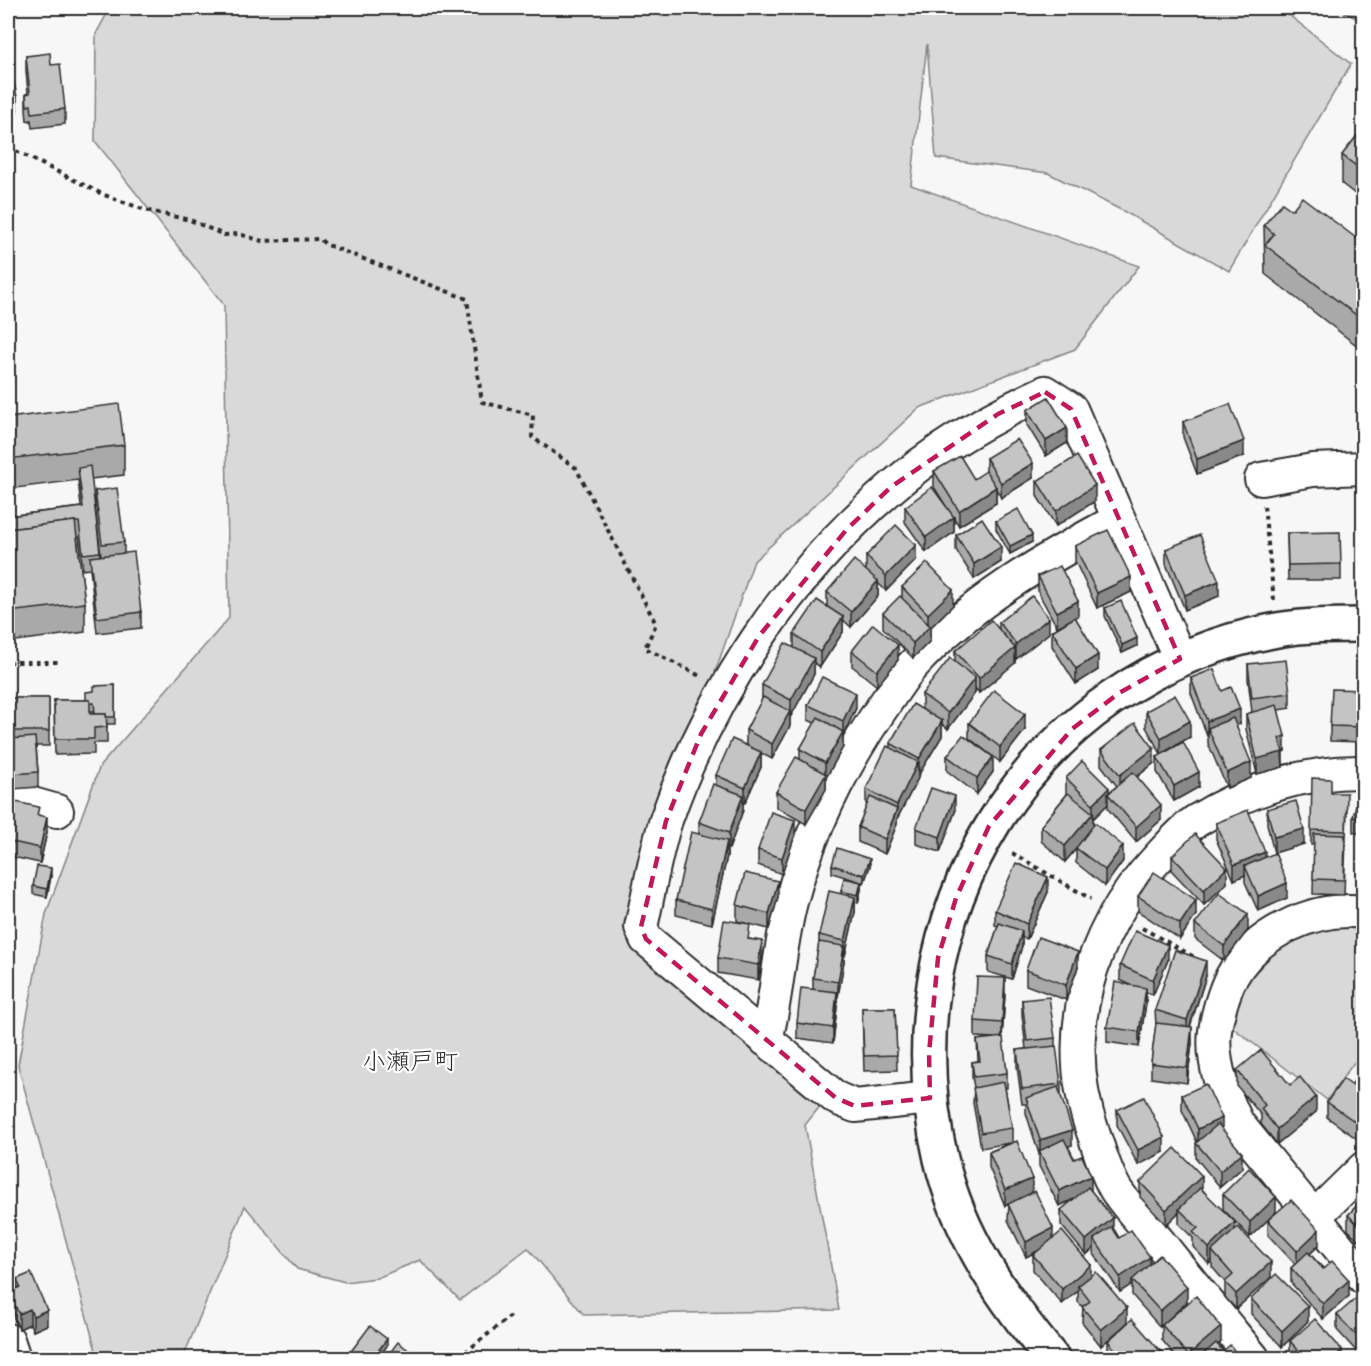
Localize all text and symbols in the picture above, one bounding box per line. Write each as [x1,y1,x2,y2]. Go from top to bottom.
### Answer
district label: 小瀬戸町 [362,1045,458,1075]

